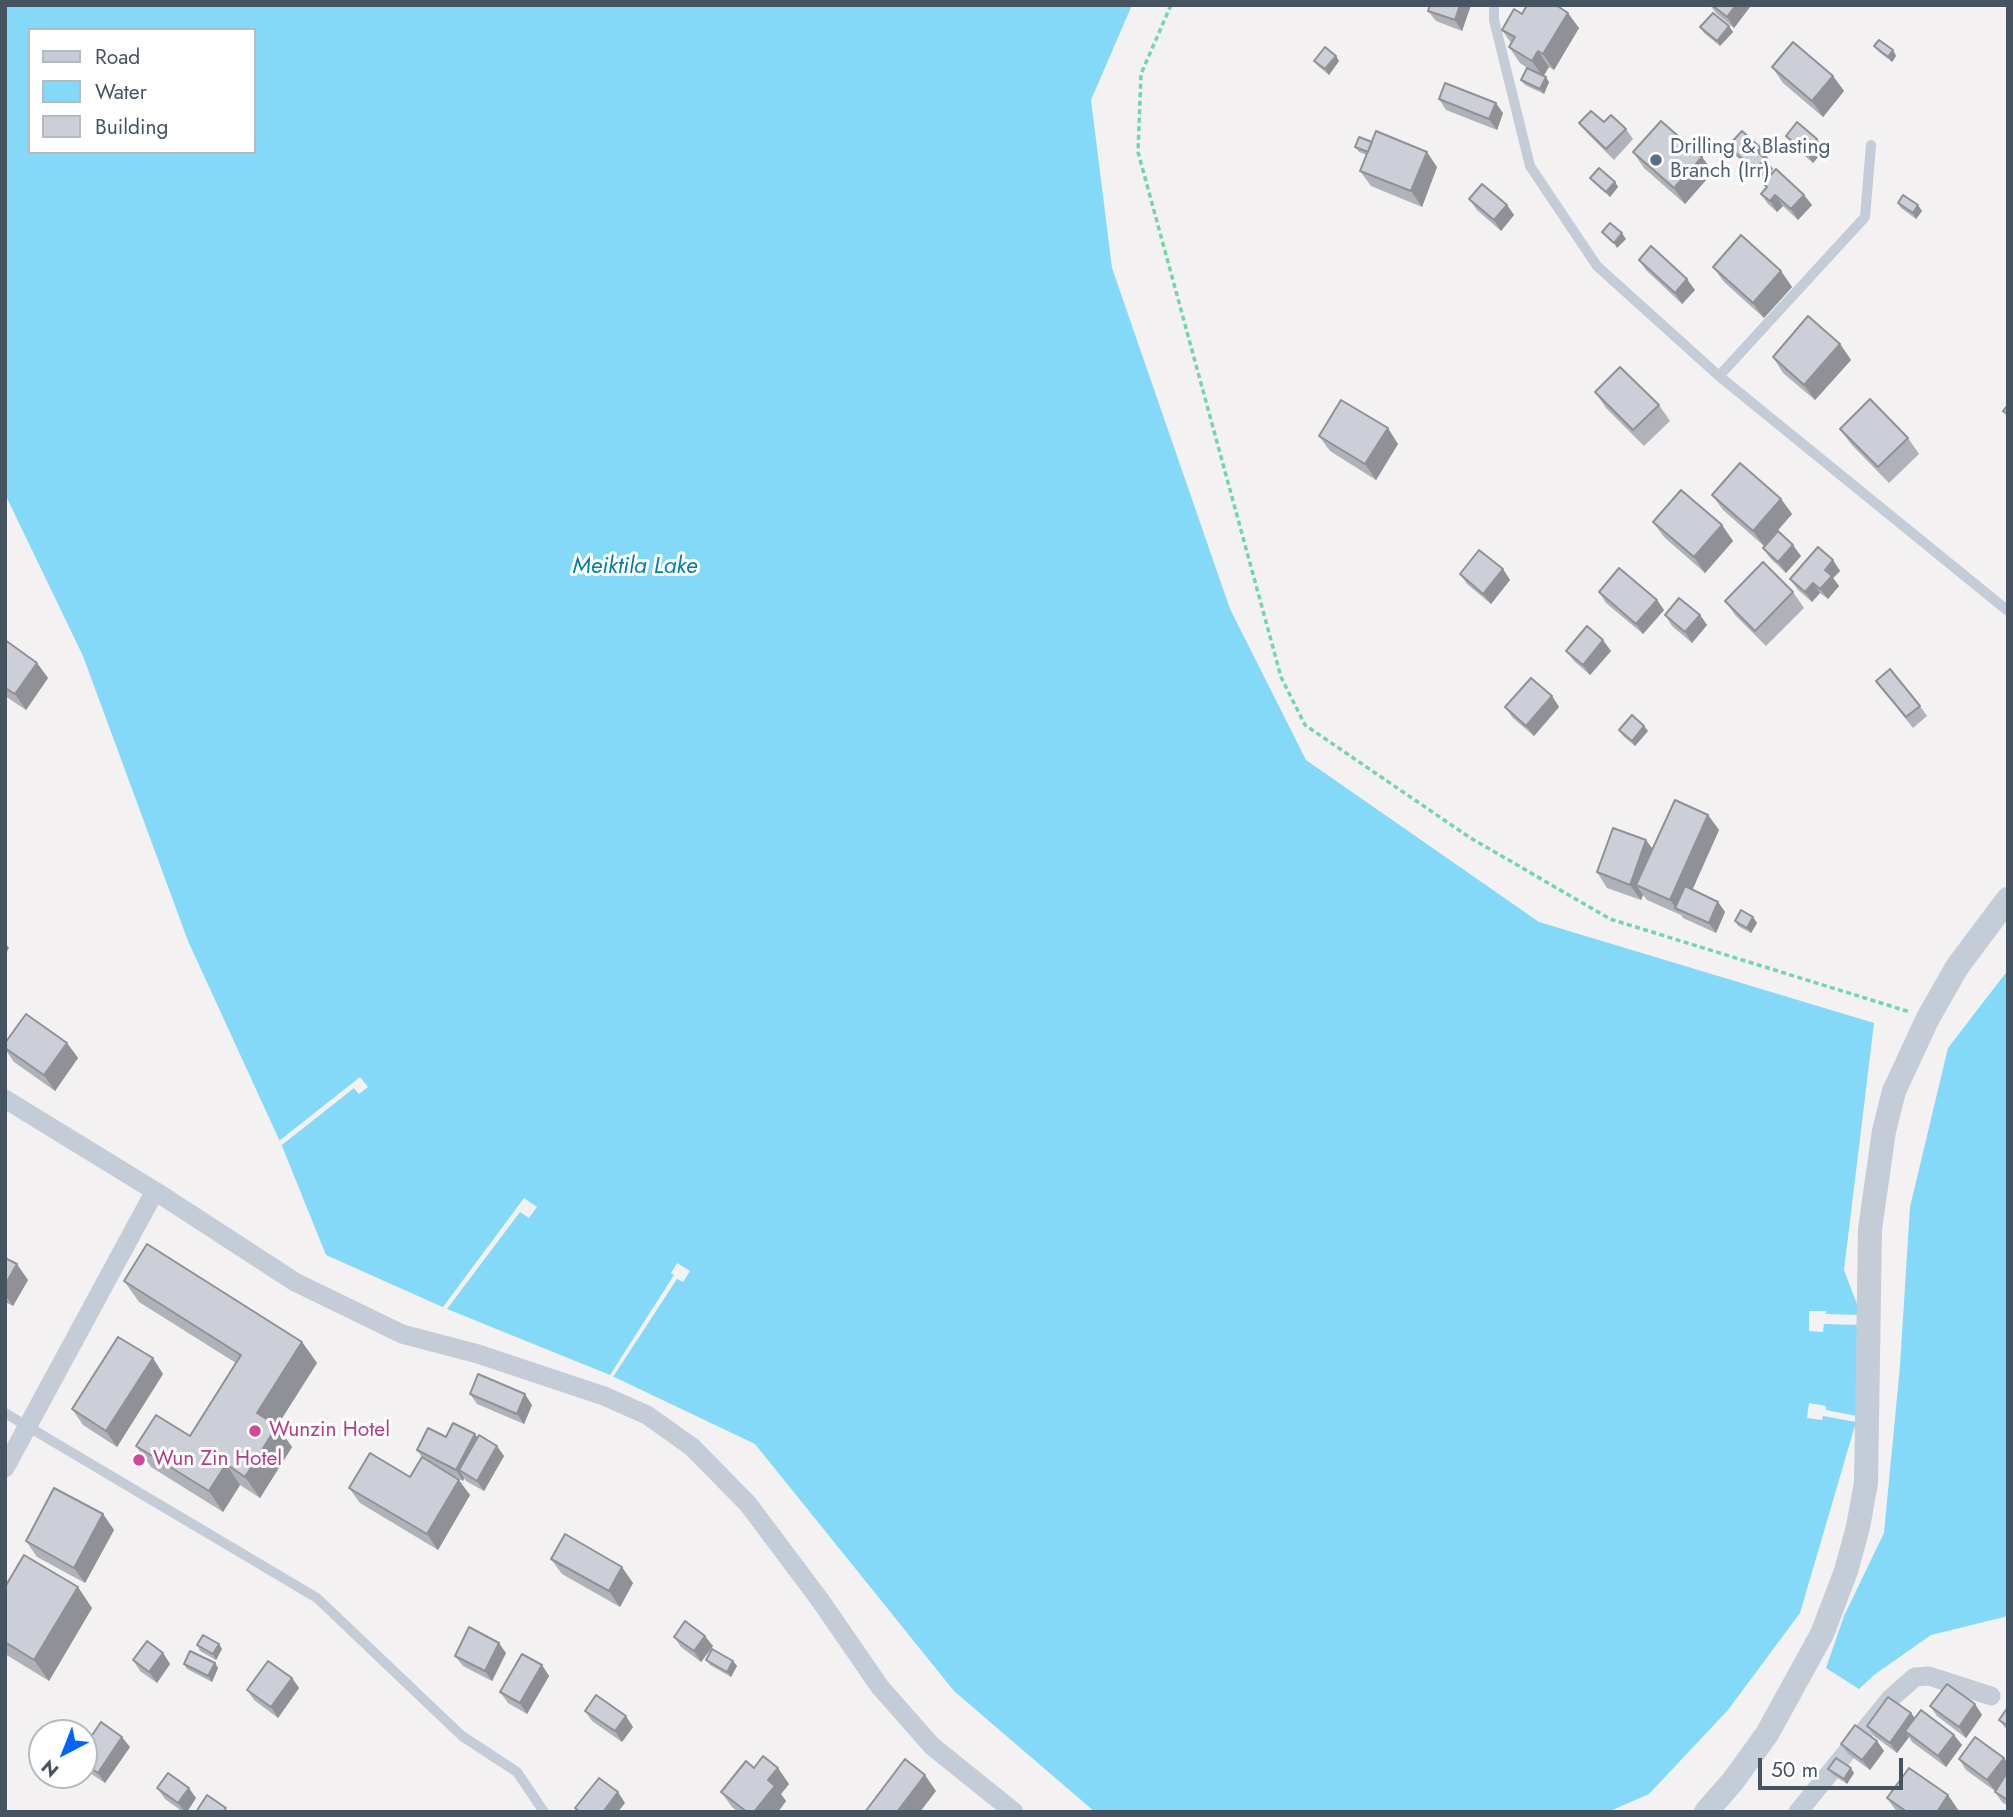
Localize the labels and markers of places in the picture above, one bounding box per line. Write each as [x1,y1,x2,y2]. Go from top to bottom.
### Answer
place label: Drilling & Blasting Branch (Irr) [1670,135,1830,185]
marker: Drilling & Blasting Branch (Irr) [1648,152,1664,168]
place label: Wunzin Hotel [269,1418,390,1444]
marker: Wunzin Hotel [247,1423,263,1439]
place label: Wun Zin Hotel [153,1447,282,1473]
marker: Wun Zin Hotel [131,1452,147,1468]

